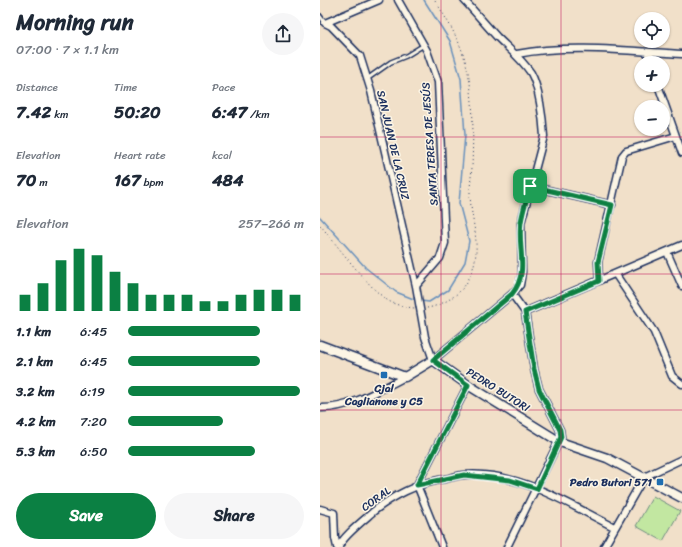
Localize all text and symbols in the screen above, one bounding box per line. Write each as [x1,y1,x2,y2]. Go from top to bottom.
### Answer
text: Morning run [16,3,134,42]
map controls [634,12,670,136]
button: locate [634,12,670,48]
button: share [262,13,304,55]
text: 07:00 · 7 × 1.1 km [16,38,119,61]
button: + [634,56,670,92]
text: Distance [16,78,58,97]
text: Time [114,78,137,97]
text: Pace [212,78,235,97]
street label: SANTA TERESA DE JESÚS [416,82,444,206]
street label: SAN JUAN DE LA CRUZ [371,88,415,202]
text: 7.42 [16,97,51,127]
text: 50:20 [114,97,161,127]
text: 6:47 [212,97,247,127]
button: − [634,100,670,136]
text: km [51,105,68,124]
text: /km [247,105,270,124]
text: Elevation [16,146,61,165]
text: Heart rate [114,146,166,165]
text: kcal [212,146,232,165]
text: 70 [16,165,36,195]
text: 167 [114,165,141,195]
text: 484 [212,165,244,195]
pin [513,169,547,203]
text: m [36,173,48,192]
text: bpm [141,173,164,192]
icon: arrive [519,175,541,197]
text: Elevation [16,212,69,235]
text: 257–266 m [238,212,304,235]
text: 1.1 km [16,320,51,343]
text: 6:45 [80,320,107,343]
text: 2.1 km [16,350,53,373]
text: 6:45 [80,350,107,373]
street label: PEDRO BUTORI [462,363,534,418]
marker: Cjal Caglianone y C5 [379,370,389,380]
place label: Cjal Caglianone y C5 [344,379,423,411]
text: 3.2 km [16,380,55,403]
text: 6:19 [80,380,105,403]
text: 4.2 km [16,410,56,433]
text: 7:20 [80,410,107,433]
text: 5.3 km [16,440,55,463]
text: 6:50 [80,440,107,463]
place label: Pedro Butori 571 [570,473,652,492]
marker: Pedro Butori 571 [655,477,665,487]
street label: CORAL [357,481,396,516]
button: Save [16,493,156,539]
button: Share [164,493,304,539]

